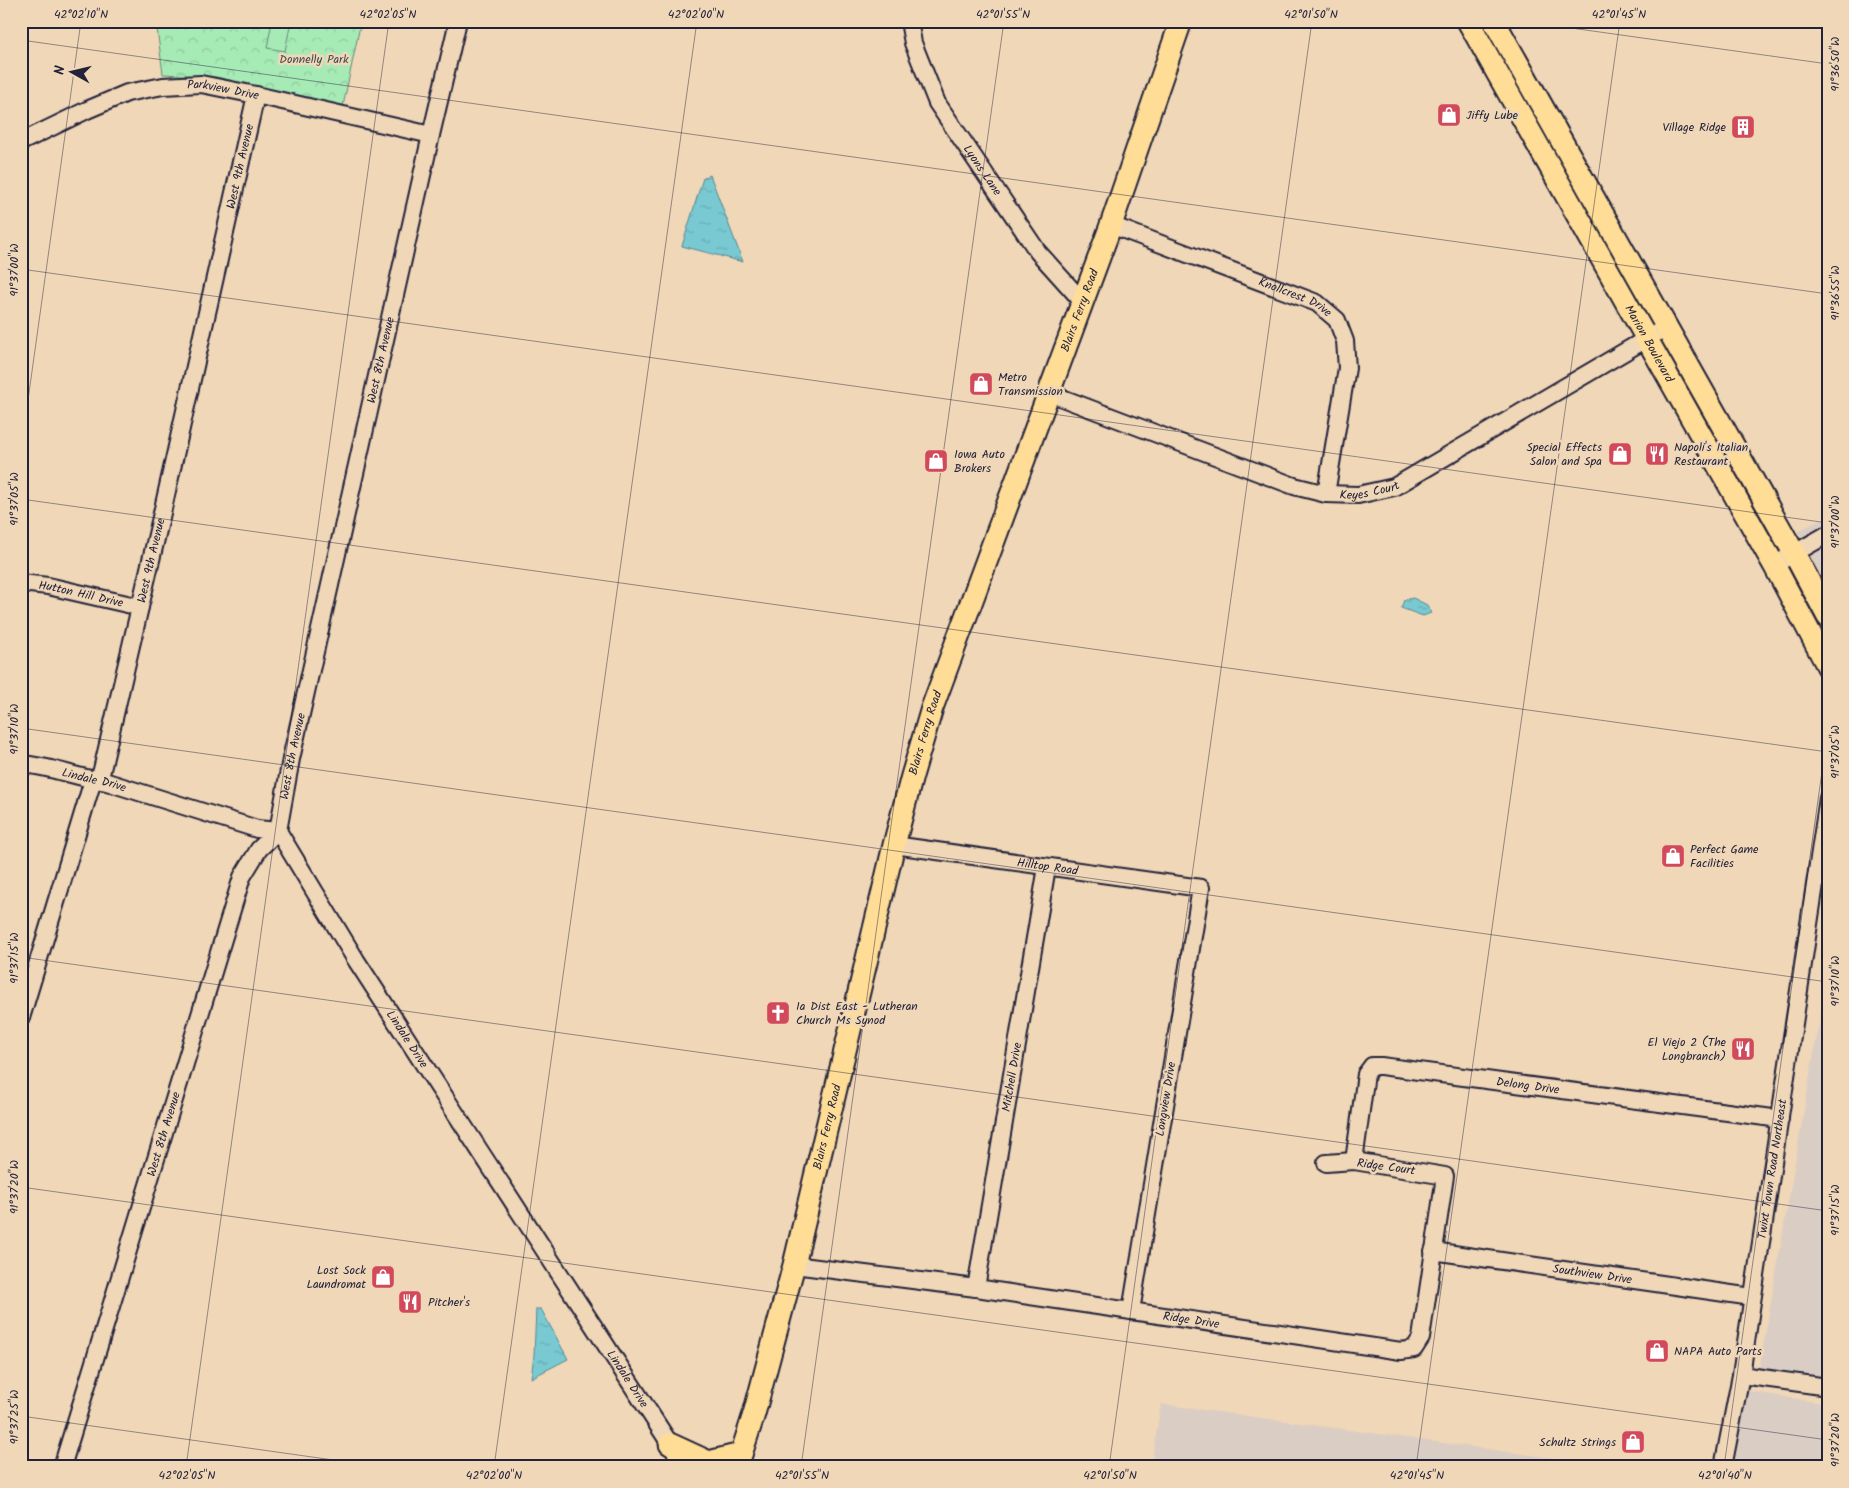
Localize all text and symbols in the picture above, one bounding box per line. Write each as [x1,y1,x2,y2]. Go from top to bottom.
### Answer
text: 42°02'10"N [54,5,108,24]
text: 42°02'05"N [360,5,416,24]
text: 42°02'00"N [668,5,724,24]
text: 42°01'55"N [976,5,1030,24]
text: 42°01'50"N [1284,5,1338,24]
text: 42°01'45"N [1592,5,1646,24]
text: 91°36'50"W [1826,37,1845,91]
north arrow [48,48,98,98]
park label: Donnelly Park [279,50,349,69]
text: N [49,64,72,76]
street label: Parkview Drive [186,74,262,105]
shop icon: Jiffy Lube [1436,102,1462,128]
place label: Jiffy Lube [1466,106,1519,125]
building icon: Village Ridge [1730,114,1756,140]
place label: Village Ridge [1662,118,1727,137]
street label: West 9th Avenue [221,121,259,211]
street label: Lyons Lane [958,141,1007,200]
text: 91°37'00"W [5,243,24,297]
street label: Blairs Ferry Road [1055,265,1104,354]
text: 91°36'55"W [1826,265,1845,321]
street label: Knollcrest Drive [1256,272,1337,322]
street label: Marion Boulevard [1620,301,1679,387]
street label: West 8th Avenue [362,314,400,405]
place label: Metro Transmission [998,368,1063,401]
shop icon: Metro Transmission [968,371,994,397]
place label: Special Effects Salon and Spa [1526,438,1602,471]
place label: Napoli's Italian Restaurant [1674,438,1748,471]
shop icon: Special Effects Salon and Spa [1607,441,1633,467]
restaurant icon: Napoli's Italian Restaurant [1644,441,1670,467]
place label: Iowa Auto Brokers [954,445,1005,478]
shop icon: Iowa Auto Brokers [923,448,949,474]
text: 91°37'05"W [5,472,24,526]
street label: Keyes Court [1339,476,1404,505]
text: 91°37'00"W [1826,495,1845,549]
street label: West 9th Avenue [132,516,170,605]
street label: Hutton Hill Drive [38,576,126,613]
street label: Blairs Ferry Road [903,687,947,777]
text: 91°37'10"W [5,704,24,754]
street label: West 8th Avenue [274,710,311,801]
text: 91°37'05"W [1826,725,1845,779]
street label: Lindale Drive [60,763,129,797]
place label: Perfect Game Facilities [1690,840,1759,873]
shop icon: Perfect Game Facilities [1660,843,1686,869]
street label: Hilltop Road [1016,853,1080,880]
text: 91°37'15"W [5,932,24,984]
text: 91°37'10"W [1826,956,1845,1006]
place label: Ia Dist East - Lutheran Church Ms Synod [796,997,918,1030]
church icon: Ia Dist East - Lutheran Church Ms Synod [765,1000,791,1026]
street label: Lindale Drive [381,1006,433,1072]
place label: El Viejo 2 (The Longbranch) [1647,1033,1727,1066]
restaurant icon: El Viejo 2 (The Longbranch) [1730,1036,1756,1062]
street label: Mitchell Drive [996,1040,1027,1113]
street label: Longview Drive [1151,1060,1181,1138]
street label: Delong Drive [1495,1072,1561,1099]
street label: Blairs Ferry Road [808,1081,846,1171]
street label: West 8th Avenue [142,1089,186,1179]
street label: Twixt Town Road Northeast [1752,1097,1792,1240]
street label: Ridge Court [1356,1154,1417,1181]
text: 91°37'20"W [5,1160,24,1214]
text: 91°37'15"W [1826,1184,1845,1236]
street label: Southview Drive [1551,1259,1634,1289]
place label: Lost Sock Laundromat [306,1261,366,1294]
shop icon: Lost Sock Laundromat [370,1264,396,1290]
restaurant icon: Pitcher's [397,1289,423,1315]
place label: Pitcher's [428,1293,470,1312]
street label: Ridge Drive [1162,1306,1221,1334]
shop icon: NAPA Auto Parts [1644,1338,1670,1364]
place label: NAPA Auto Parts [1674,1342,1762,1361]
street label: Lindale Drive [602,1346,654,1412]
text: 91°37'25"W [5,1390,24,1444]
text: 91°37'20"W [1826,1413,1845,1467]
shop icon: Schultz Strings [1620,1429,1646,1455]
place label: Schultz Strings [1539,1433,1616,1452]
text: 42°02'05"N [159,1466,215,1485]
text: 42°02'00"N [466,1466,522,1485]
text: 42°01'55"N [775,1466,829,1485]
text: 42°01'50"N [1083,1466,1137,1485]
text: 42°01'45"N [1390,1466,1444,1485]
text: 42°01'40"N [1698,1466,1752,1485]

